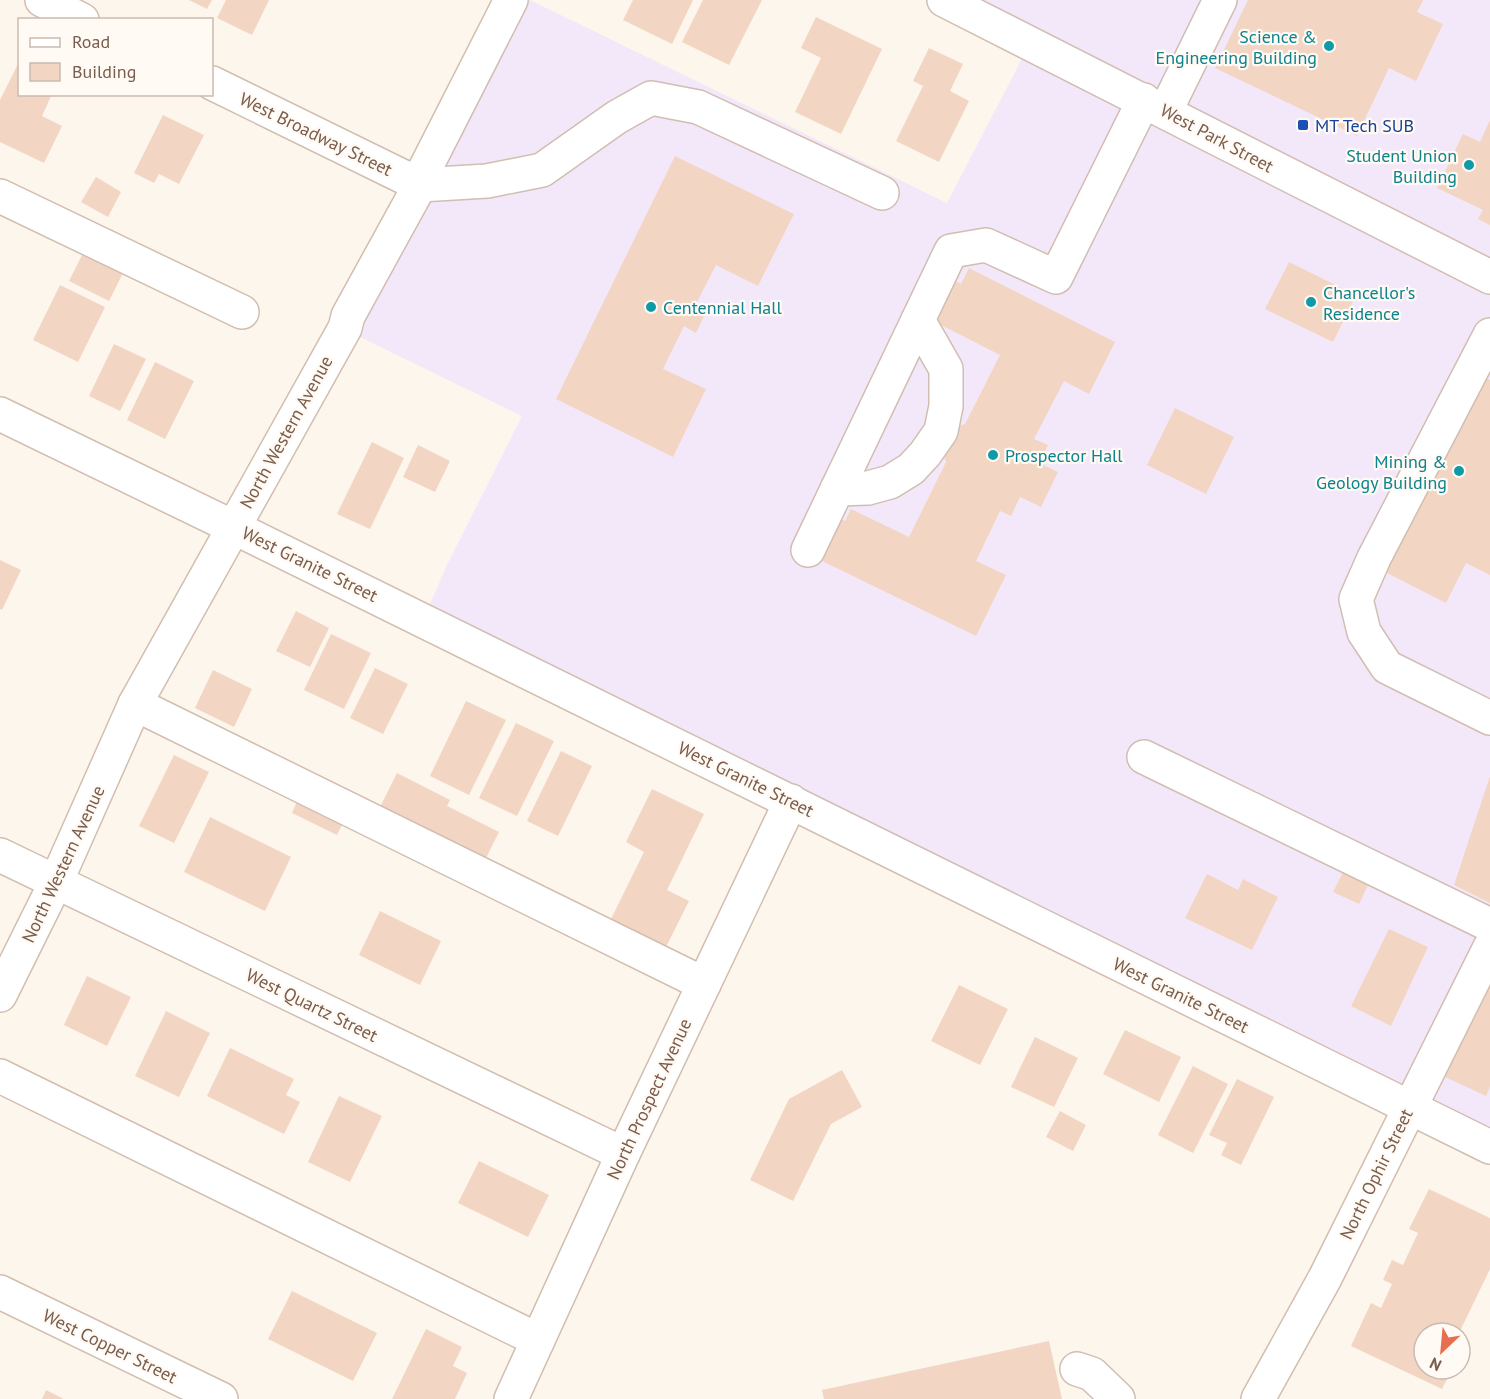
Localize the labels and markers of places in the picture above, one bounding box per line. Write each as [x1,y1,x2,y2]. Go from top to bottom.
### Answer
place label: Science & Engineering Building [1156,25,1317,69]
marker: Science & Engineering Building [1322,39,1336,53]
place label: MT Tech SUB [1315,114,1414,137]
marker: MT Tech SUB [1296,118,1310,132]
place label: Student Union Building [1346,144,1457,188]
marker: Student Union Building [1462,158,1476,172]
place label: Chancellor's Residence [1323,281,1415,325]
marker: Chancellor's Residence [1304,295,1318,309]
place label: Centennial Hall [663,296,782,319]
marker: Centennial Hall [644,300,658,314]
place label: Prospector Hall [1005,444,1123,467]
marker: Prospector Hall [986,448,1000,462]
place label: Mining & Geology Building [1316,450,1447,494]
marker: Mining & Geology Building [1452,464,1466,478]

